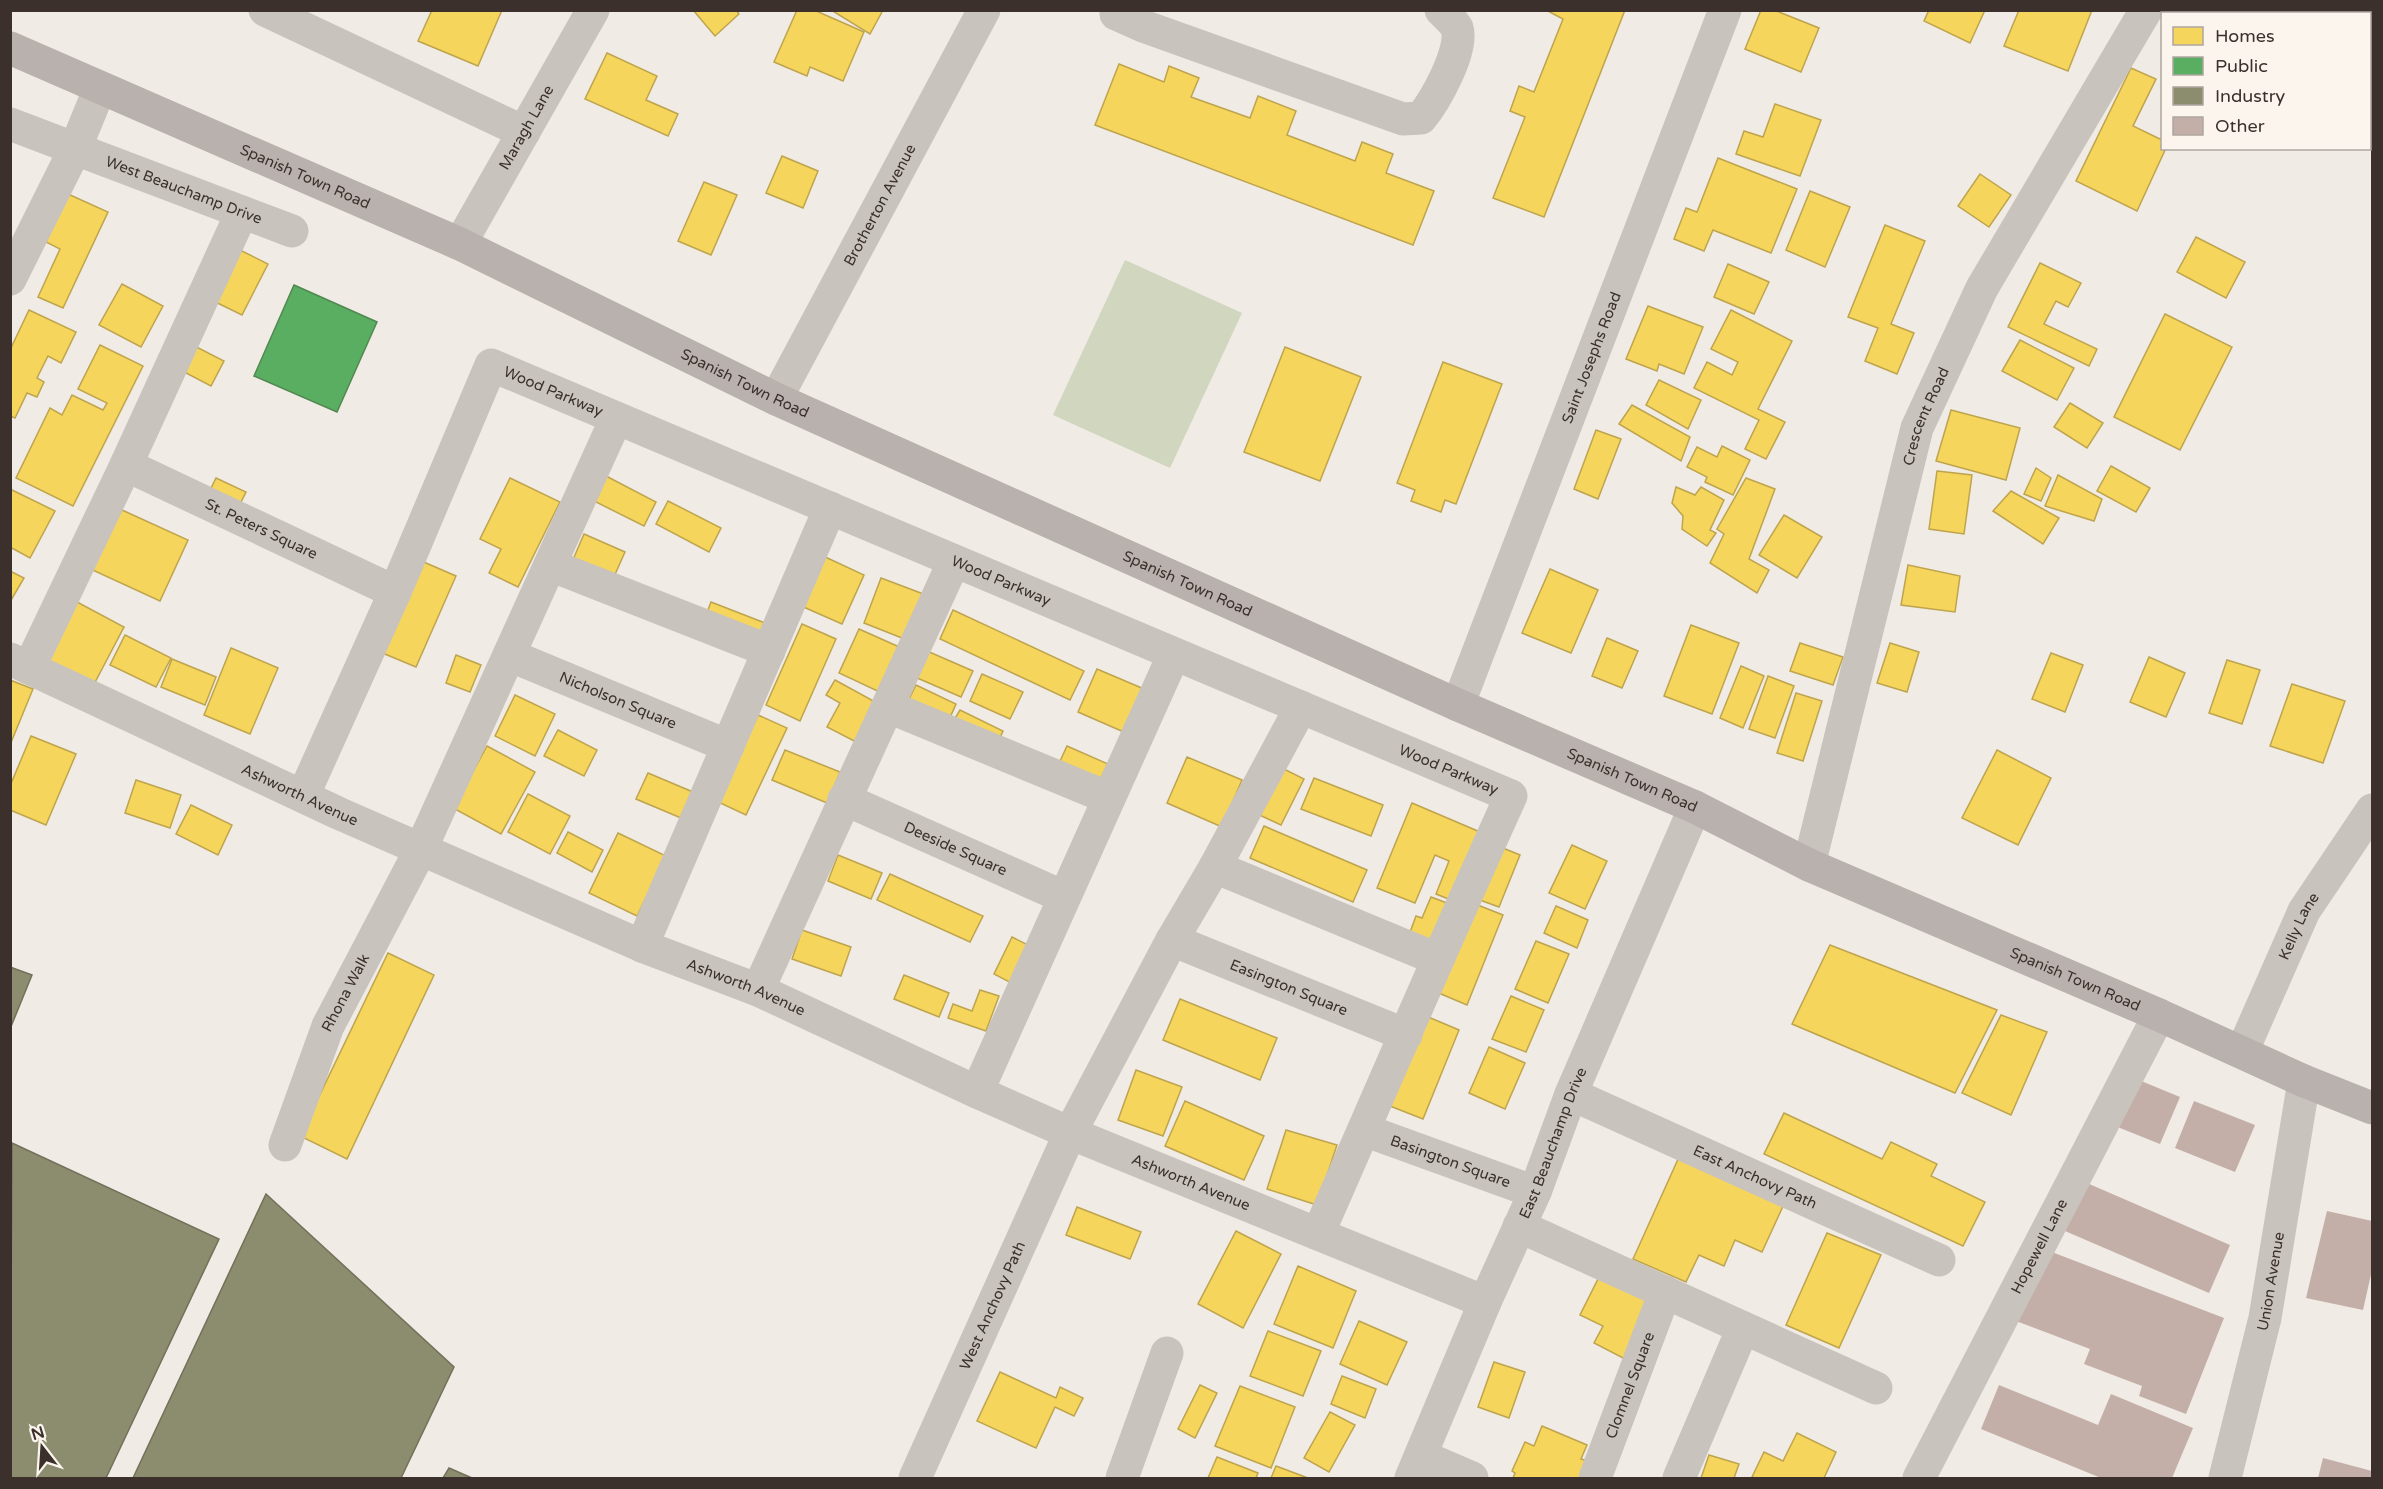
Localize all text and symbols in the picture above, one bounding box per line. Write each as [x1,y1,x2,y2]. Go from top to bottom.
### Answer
legend [2161,12,2371,150]
text: Homes [2215,25,2275,47]
text: Public [2215,55,2268,77]
street label: Maragh Lane [495,82,557,173]
text: Industry [2215,85,2286,107]
text: Other [2215,115,2265,137]
street label: Spanish Town Road [237,140,373,213]
street label: Brotherton Avenue [840,141,920,269]
street label: West Beauchamp Drive [103,152,265,228]
street label: Saint Josephs Road [1558,289,1625,426]
street label: Spanish Town Road [678,345,812,422]
street label: Wood Parkway [501,362,606,420]
street label: Crescent Road [1899,364,1953,467]
street label: St. Peters Square [202,495,320,563]
street label: Spanish Town Road [1120,547,1255,621]
street label: Wood Parkway [949,552,1054,610]
street label: Nicholson Square [557,668,679,733]
street label: Wood Parkway [1396,741,1501,799]
street label: Spanish Town Road [1564,744,1700,816]
street label: Ashworth Avenue [239,760,361,830]
street label: Deeside Square [901,818,1010,879]
street label: Kelly Lane [2275,889,2323,963]
street label: Spanish Town Road [2007,943,2143,1015]
street label: Rhona Walk [318,951,373,1035]
street label: Ashworth Avenue [684,955,808,1020]
street label: Easington Square [1227,955,1350,1019]
street label: East Beauchamp Drive [1515,1065,1590,1221]
street label: Basington Square [1388,1131,1513,1191]
street label: East Anchovy Path [1690,1141,1820,1213]
street label: Ashworth Avenue [1129,1150,1253,1214]
street label: Hopewell Lane [2007,1196,2071,1297]
street label: Union Avenue [2253,1231,2288,1333]
street label: West Anchovy Path [956,1239,1029,1373]
street label: Clomnel Square [1602,1329,1658,1441]
north arrow [12,1417,72,1477]
text: N [29,1422,47,1445]

